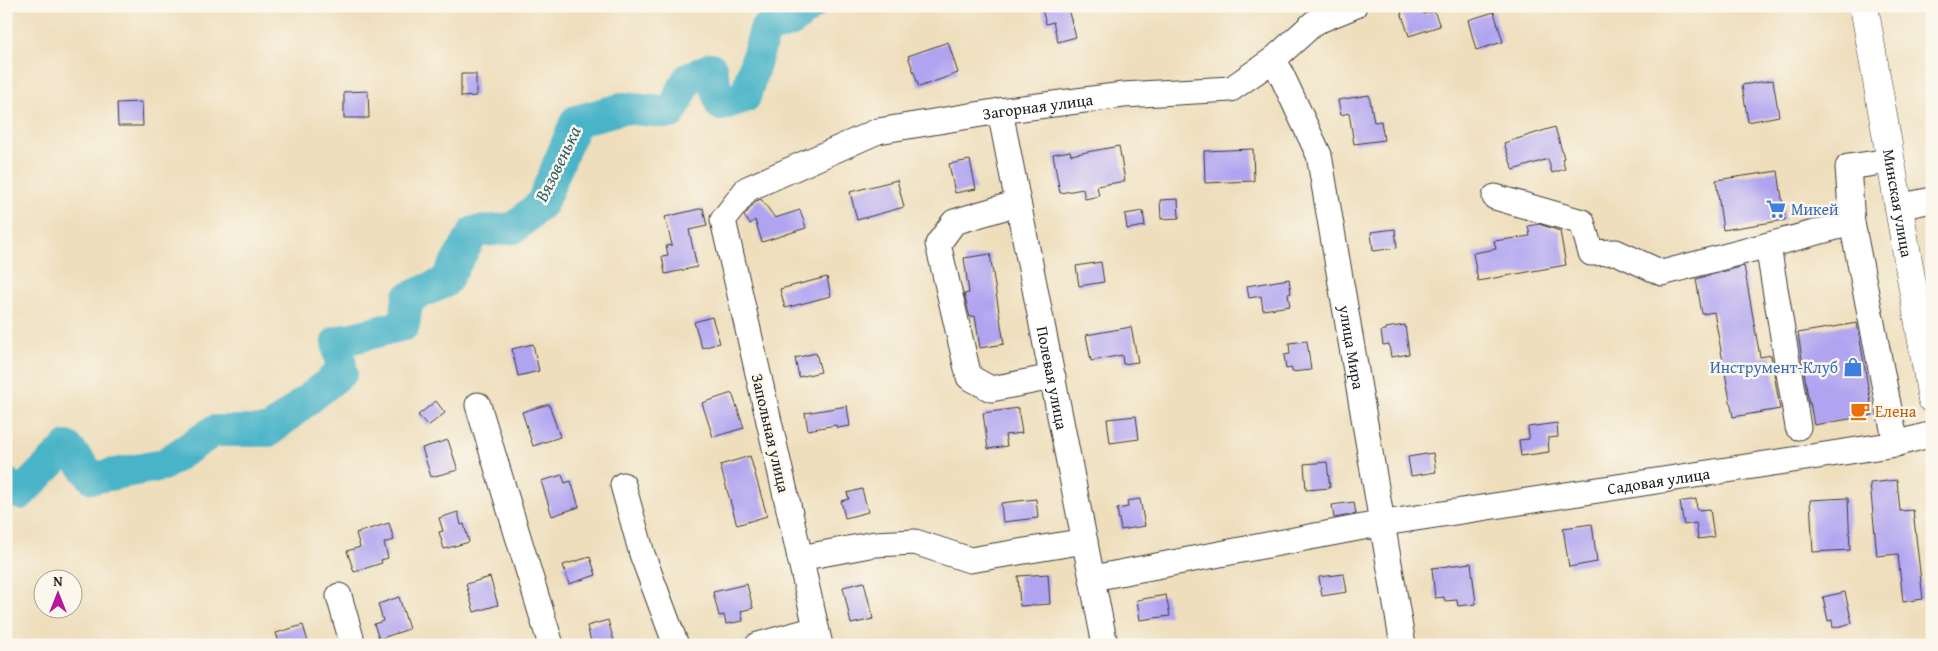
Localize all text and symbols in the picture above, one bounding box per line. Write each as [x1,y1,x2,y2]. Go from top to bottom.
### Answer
street label: Загорная улица [981,87,1095,126]
water label: Вязовенька [527,121,588,207]
street label: Минская улица [1877,147,1919,259]
place label: Микей [1791,197,1839,221]
supermarket icon: Микей [1765,198,1787,220]
street label: улица Мира [1333,302,1371,392]
street label: Полевая улица [1031,324,1074,432]
place label: Инструмент-Клуб [1710,355,1838,379]
shop icon: Инструмент-Клуб [1842,356,1864,378]
street label: Запольная улица [746,371,796,495]
place label: Елена [1875,399,1917,423]
cafe icon: Елена [1849,400,1871,422]
street label: Садовая улица [1606,461,1712,500]
north arrow [32,568,82,618]
text: N [53,571,63,591]

